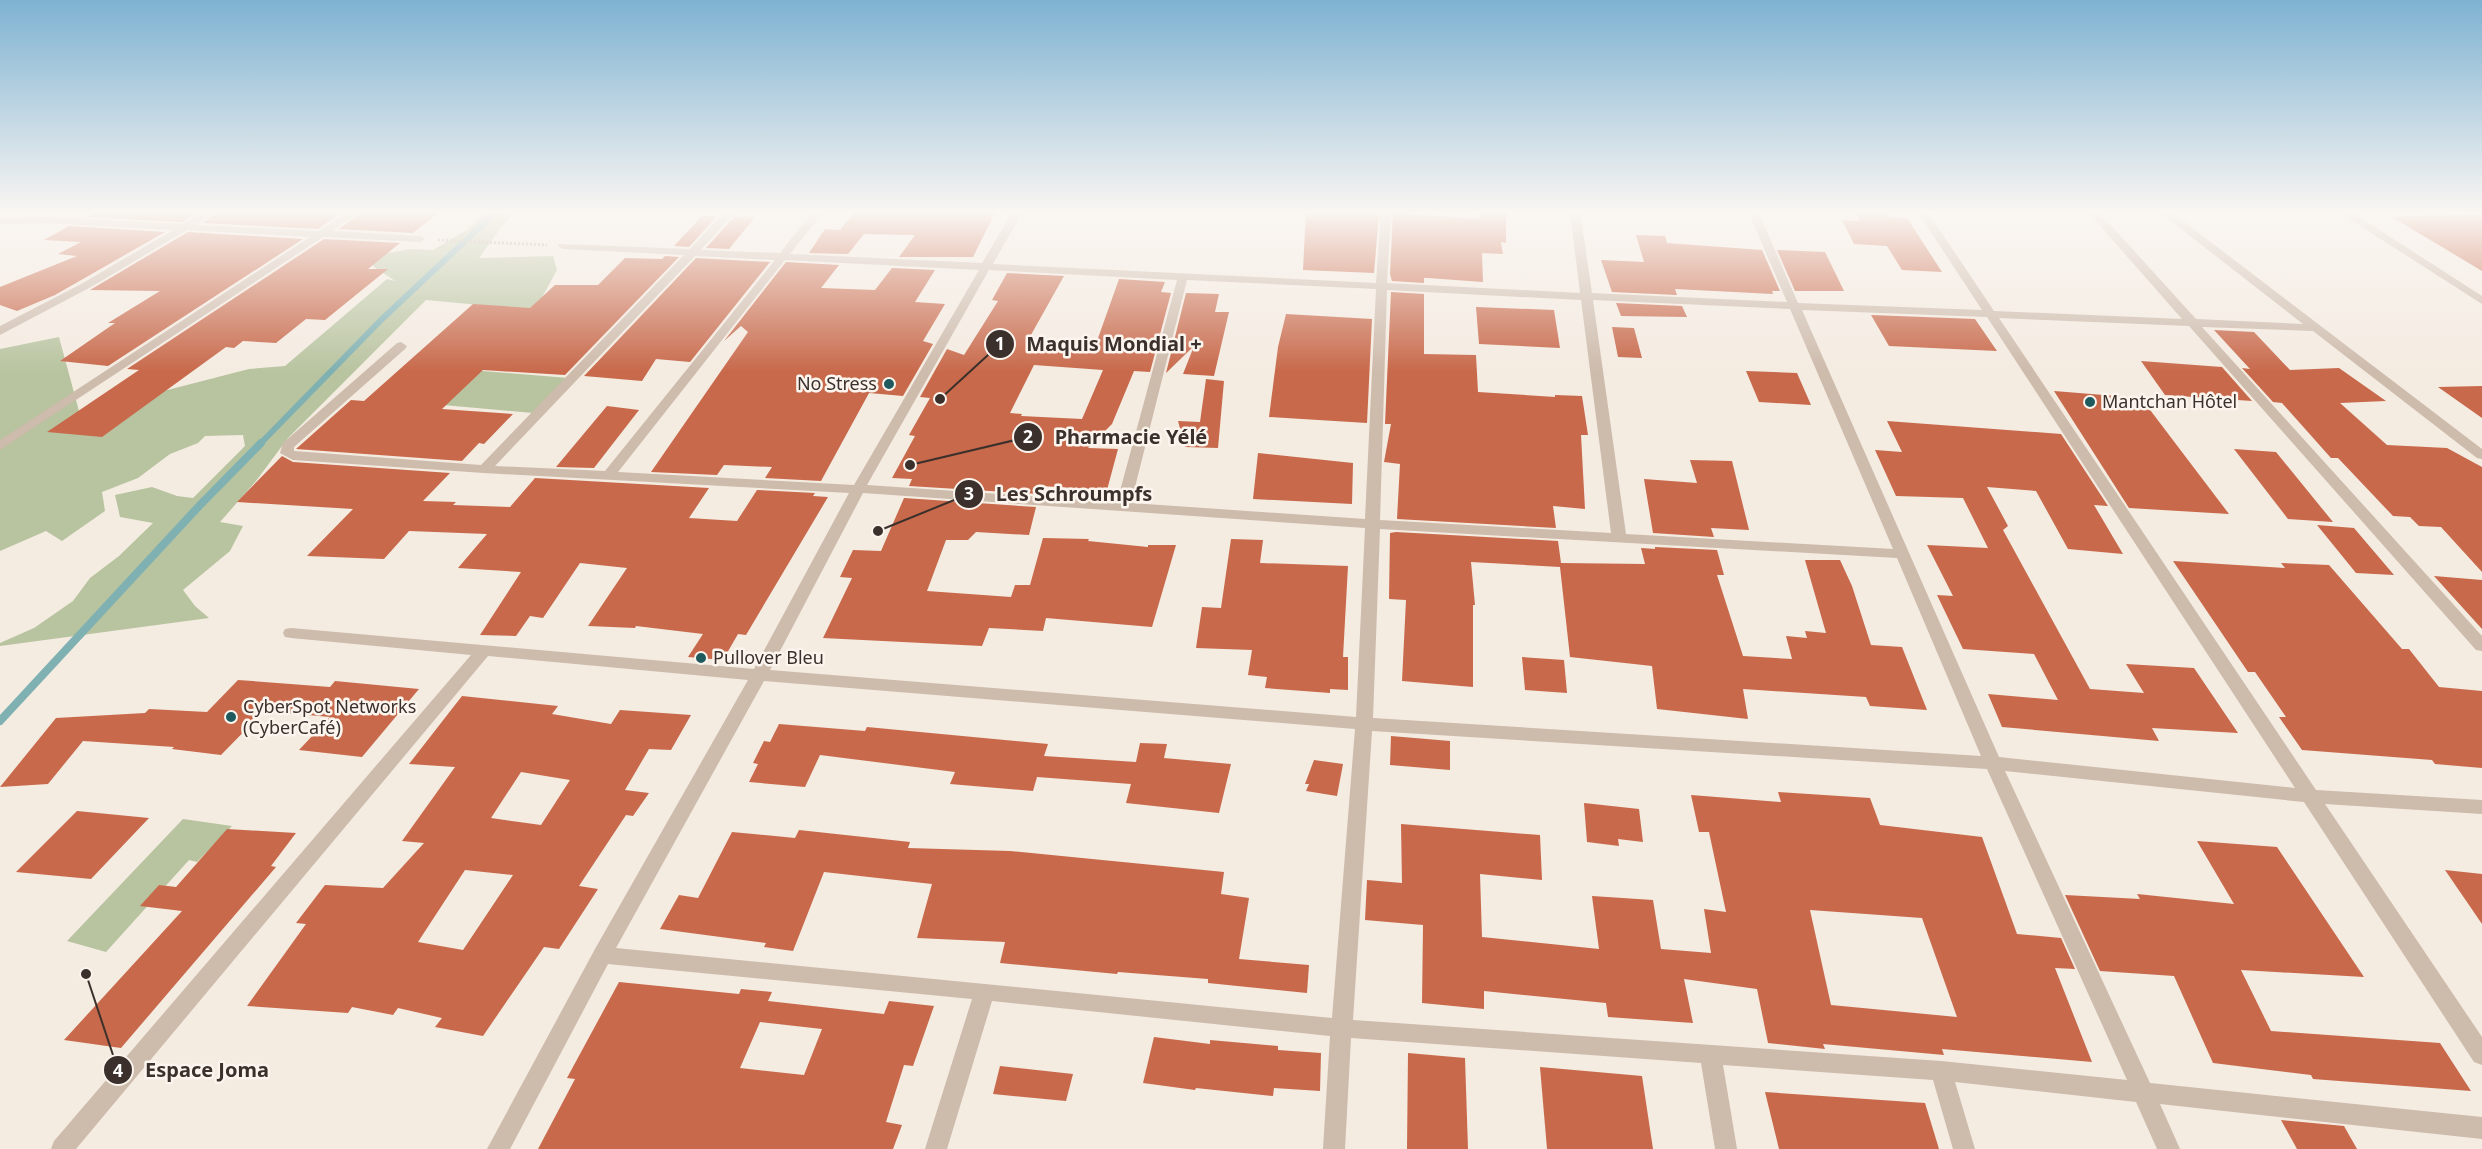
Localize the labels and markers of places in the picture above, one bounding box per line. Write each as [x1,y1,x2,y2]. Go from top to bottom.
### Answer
callout: Maquis Mondial + [985,325,1214,363]
place label: No Stress [797,371,877,395]
marker: No Stress [882,377,896,391]
place label: Mantchan Hôtel [2102,389,2237,413]
marker: Mantchan Hôtel [2083,395,2097,409]
callout: Pharmacie Yélé [1013,418,1219,456]
callout: Les Schroumpfs [954,475,1165,513]
place label: Pullover Bleu [713,645,824,669]
marker: Pullover Bleu [694,651,708,665]
place label: CyberSpot Networks (CyberCafé) [243,694,416,739]
marker: CyberSpot Networks (CyberCafé) [224,710,238,724]
callout: Espace Joma [103,1051,281,1089]

